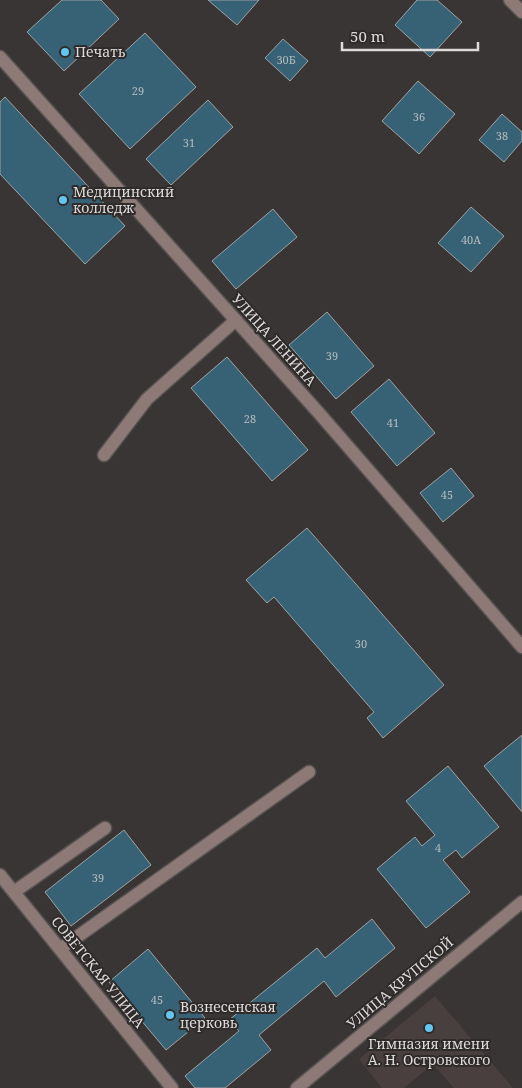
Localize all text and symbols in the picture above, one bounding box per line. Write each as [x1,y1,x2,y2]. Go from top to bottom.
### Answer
scale bar [342,20,478,52]
text: 50 m [350,26,385,46]
place label: Печать [75,42,126,61]
marker: Печать [59,46,71,58]
house number: 30Б [276,52,296,67]
house number: 29 [132,83,144,98]
house number: 36 [413,109,425,124]
house number: 38 [496,128,508,143]
house number: 31 [183,135,195,150]
place label: Медицинский колледж [73,182,174,217]
marker: Медицинский колледж [57,194,69,206]
house number: 40А [461,232,481,247]
street label: УЛИЦА ЛЕНИНА [228,290,321,390]
house number: 39 [326,348,338,363]
house number: 28 [244,411,256,426]
house number: 41 [387,415,399,430]
house number: 45 [441,487,453,502]
house number: 30 [355,636,367,651]
house number: 4 [435,840,441,855]
house number: 39 [92,870,104,885]
street label: СОВЕТСКАЯ УЛИЦА [47,912,149,1032]
street label: УЛИЦА КРУПСКОЙ [342,932,457,1033]
house number: 45 [151,992,163,1007]
place label: Вознесенская церковь [180,997,276,1032]
marker: Вознесенская церковь [164,1009,176,1021]
marker: Гимназия имени А. Н. Островского [423,1022,435,1034]
place label: Гимназия имени А. Н. Островского [368,1034,490,1069]

